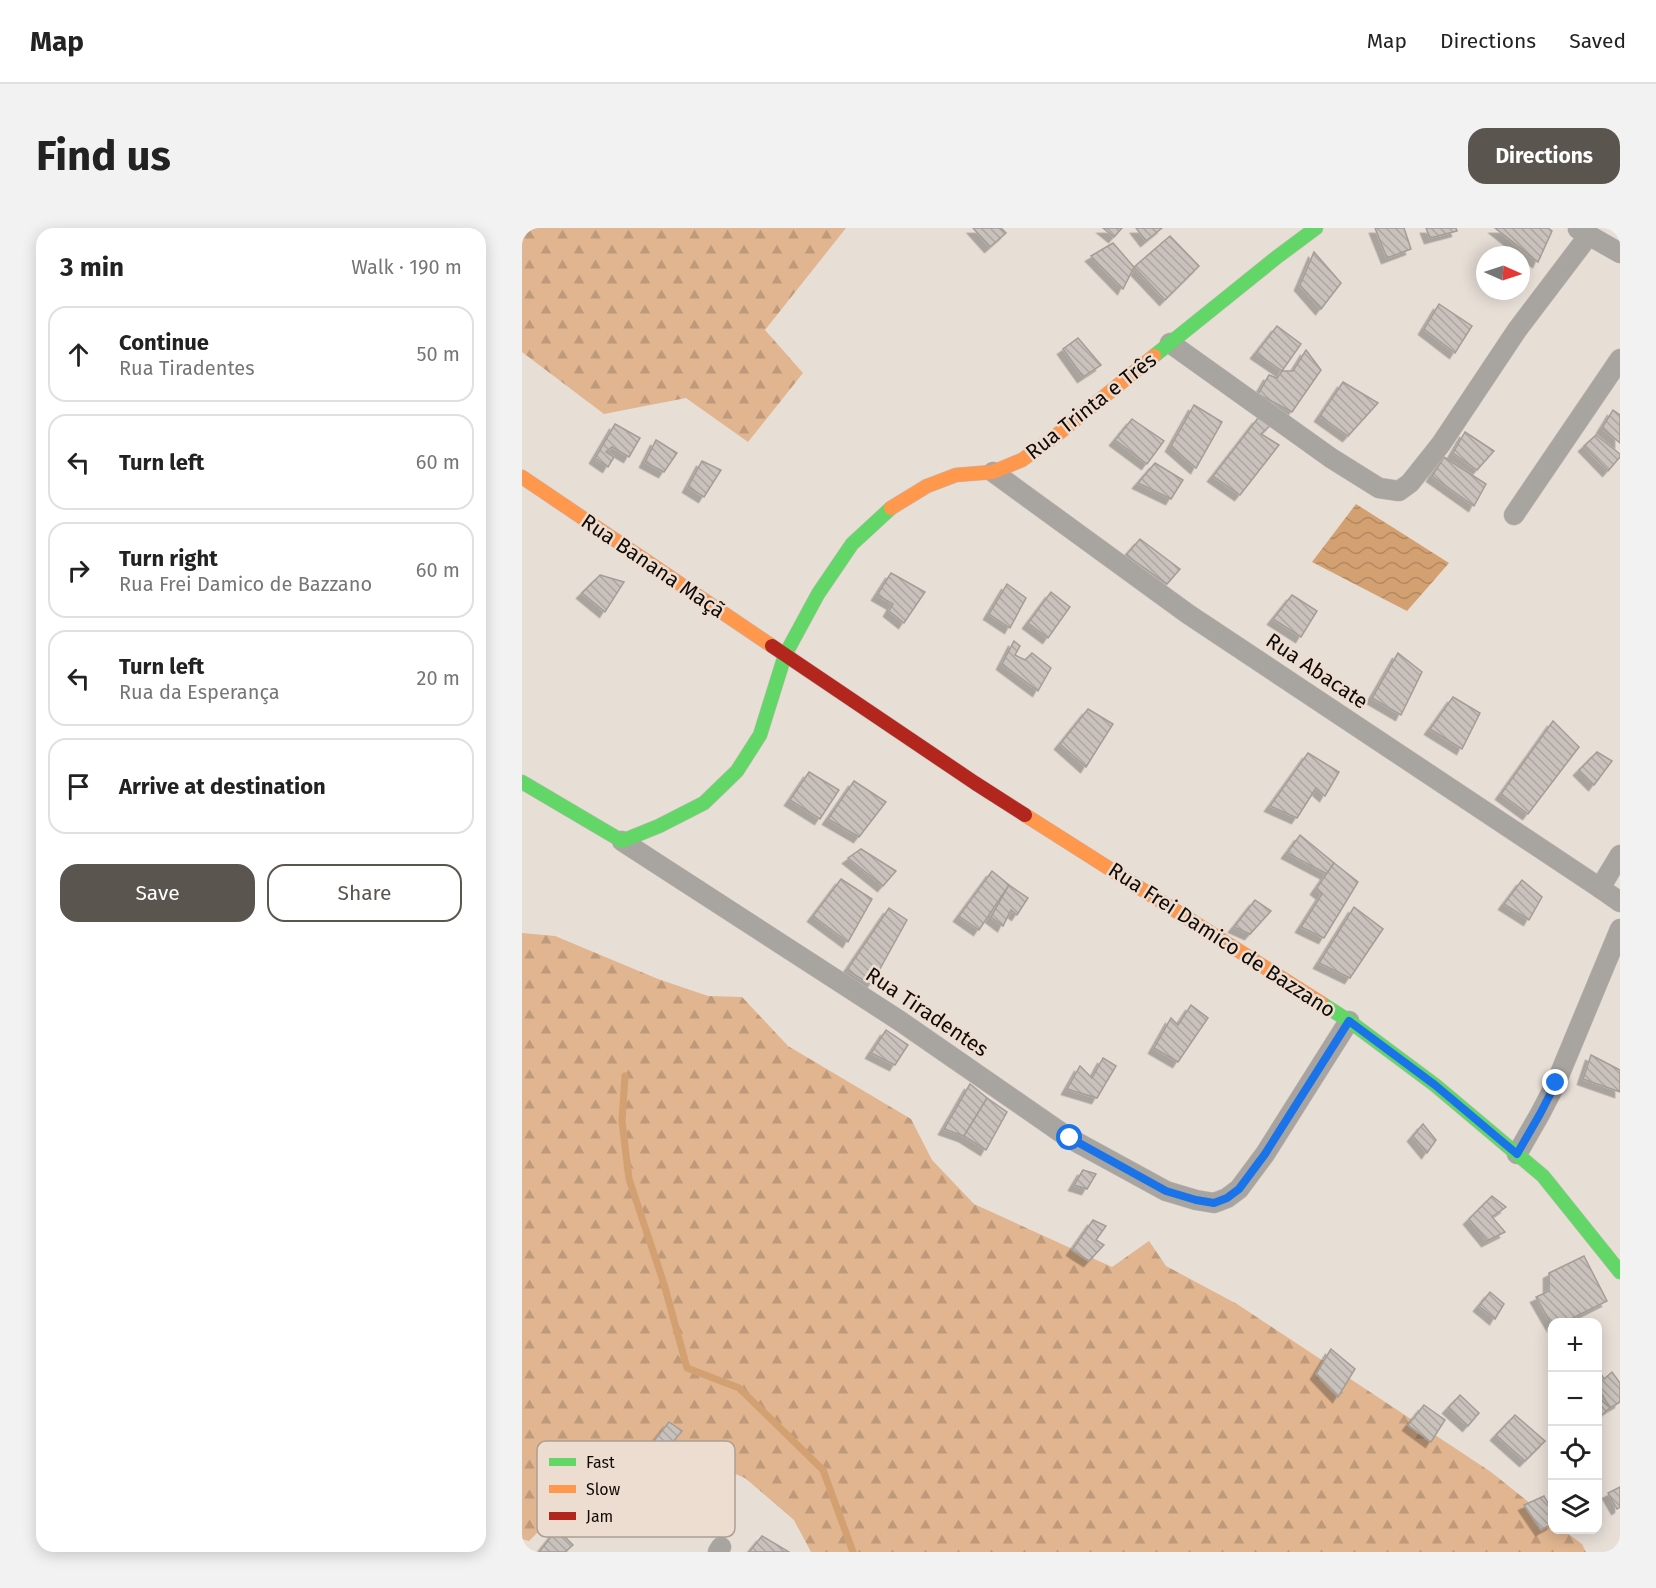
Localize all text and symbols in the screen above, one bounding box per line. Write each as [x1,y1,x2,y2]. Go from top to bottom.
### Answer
text: Map [30,25,84,58]
text: Map [1367,28,1407,54]
text: Directions [1440,28,1536,54]
text: Saved [1569,28,1626,54]
button: Directions [1468,128,1620,184]
text: Find us [36,131,171,181]
north arrow [1476,246,1530,300]
text: 3 min [60,252,124,283]
text: Walk · 190 m [351,255,462,279]
text: Continue [119,329,209,356]
icon: ahead [62,338,95,371]
text: 50 m [416,342,460,366]
street label: Rua Trinta e Três [1020,347,1162,465]
text: Rua Tiradentes [119,356,255,380]
icon: left [62,446,95,479]
text: Turn left [119,449,204,476]
text: 60 m [416,450,460,474]
street label: Rua Banana Maçã [576,508,730,624]
text: Turn right [119,545,218,572]
icon: right [62,554,95,587]
text: 60 m [416,558,460,582]
text: Rua Frei Damico de Bazzano [119,572,372,596]
street label: Rua Abacate [1261,627,1373,715]
text: Turn left [119,653,204,680]
icon: left [62,662,95,695]
text: 20 m [417,666,460,690]
text: Rua da Esperança [119,680,280,704]
icon: arrive [62,770,95,803]
text: Arrive at destination [119,773,326,800]
street label: Rua Frei Damico de Bazzano [1103,857,1341,1023]
button: Save [60,864,255,922]
button: Share [267,864,462,922]
street label: Rua Tiradentes [861,961,993,1063]
route end [1542,1069,1568,1095]
route start [1056,1124,1082,1150]
map controls [1548,1318,1602,1534]
button: + [1548,1318,1602,1372]
button: − [1548,1372,1602,1426]
button: locate [1548,1426,1602,1480]
legend [537,1441,735,1537]
text: Fast [586,1453,615,1472]
text: Slow [586,1480,621,1499]
button: layers [1548,1480,1602,1534]
text: Jam [586,1507,613,1526]

